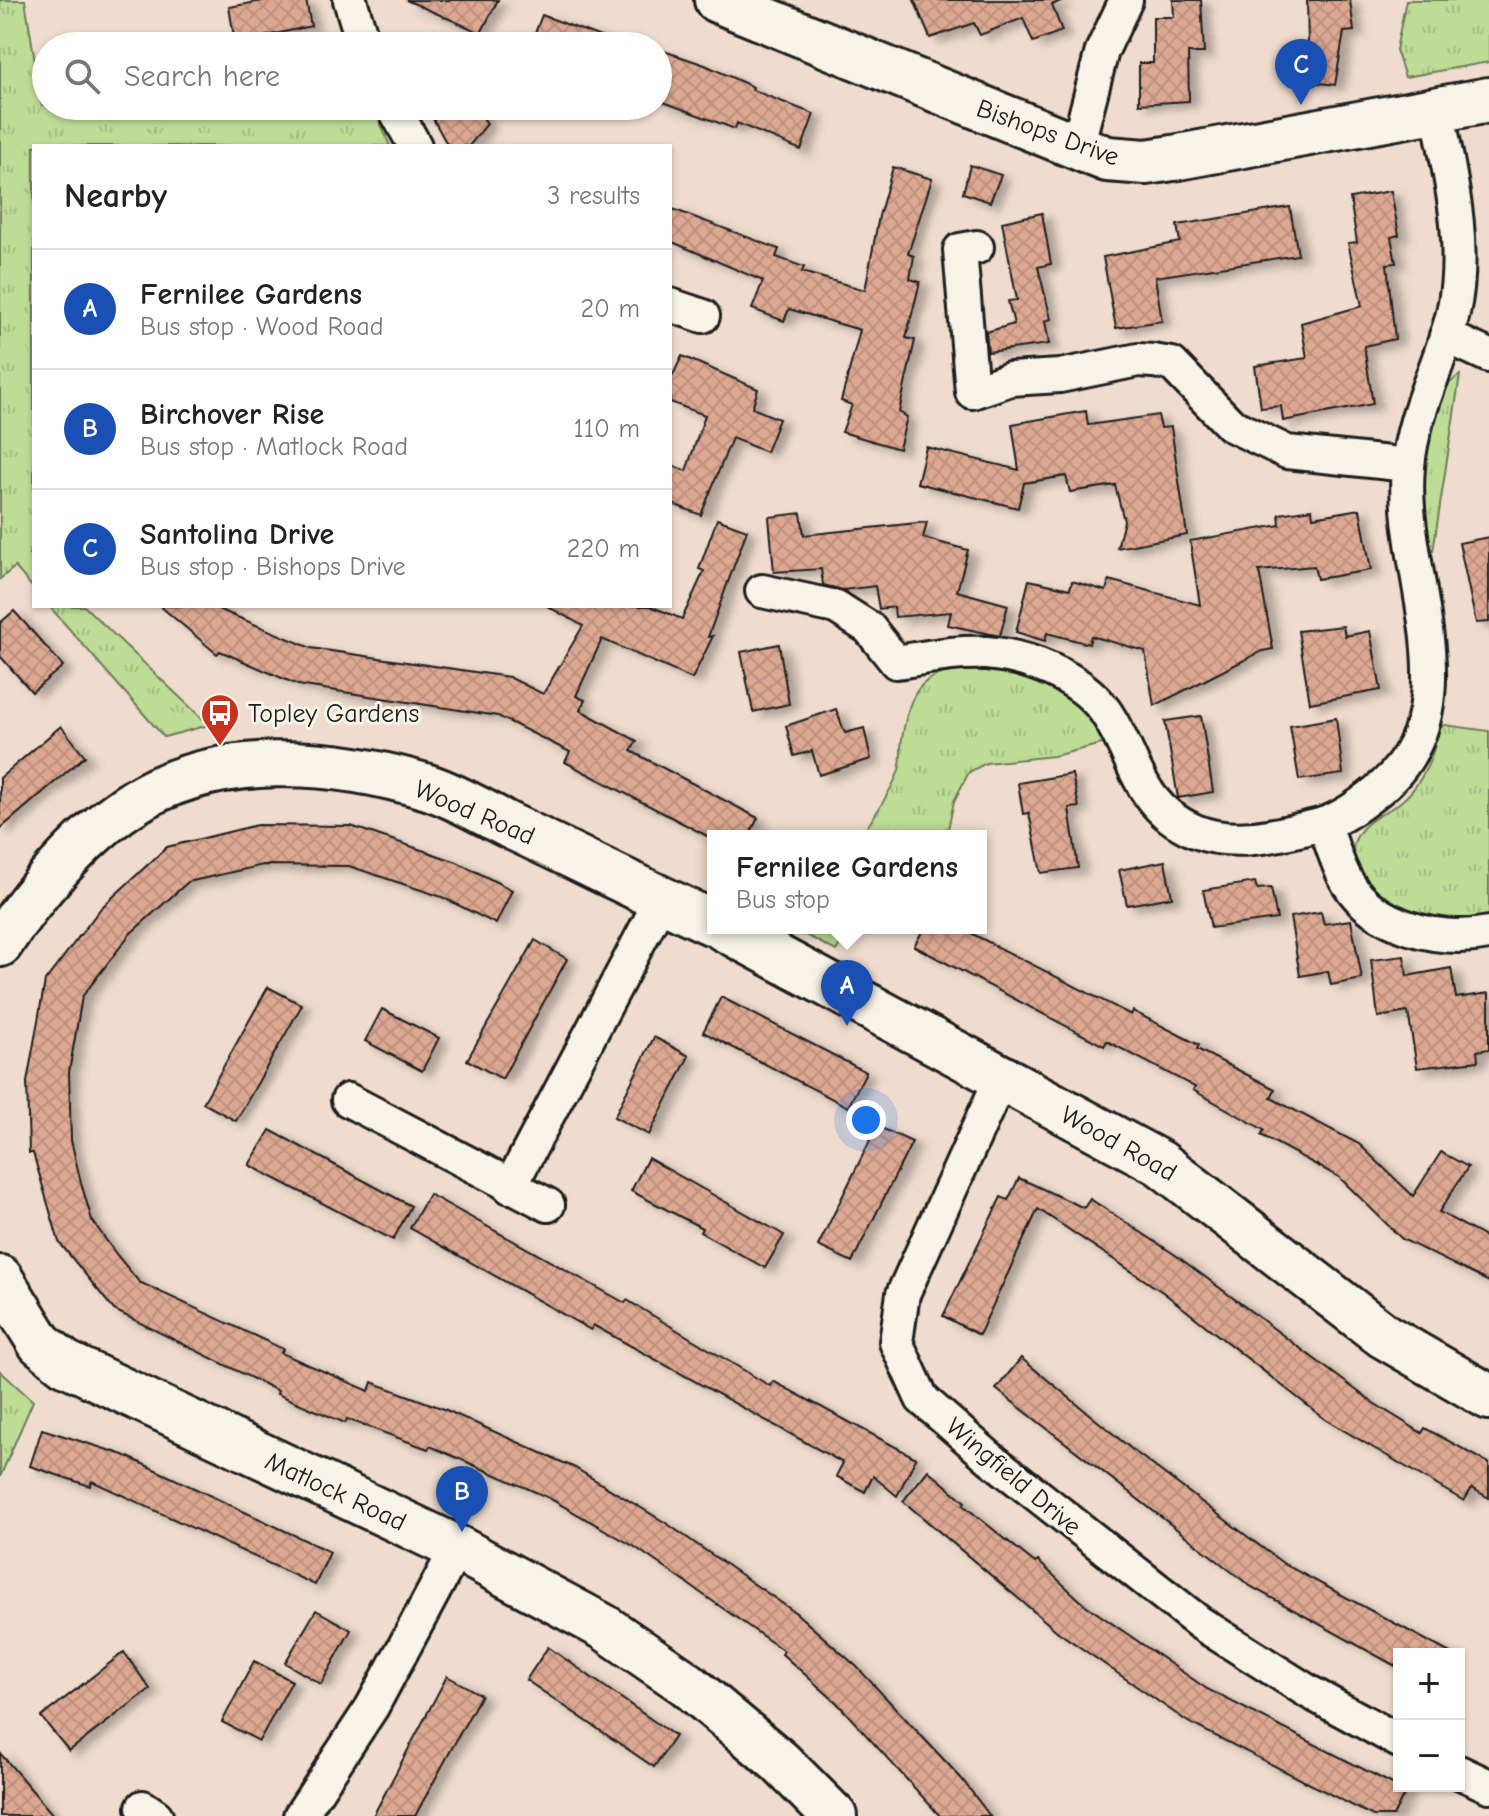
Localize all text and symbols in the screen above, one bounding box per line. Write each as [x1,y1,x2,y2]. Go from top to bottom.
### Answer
search box [32,32,672,120]
pin: C [1275,39,1327,105]
icon: search [60,54,104,98]
text: Search here [124,59,280,94]
street label: Bishops Drive [972,93,1123,173]
text: Nearby [64,176,167,216]
text: 3 results [547,181,640,211]
text: Fernilee Gardens [140,277,362,312]
text: A [83,294,97,324]
text: 20 m [580,294,640,324]
text: Bus stop · Wood Road [140,312,384,342]
text: Birchover Rise [140,397,324,432]
text: B [82,414,98,444]
text: 110 m [573,414,640,444]
text: Bus stop · Matlock Road [140,432,408,462]
text: Santolina Drive [140,517,334,552]
text: C [82,534,98,564]
text: 220 m [567,534,640,564]
text: Bus stop · Bishops Drive [140,552,406,582]
bus stop icon: Topley Gardens [199,692,241,747]
place label: Topley Gardens [248,699,419,729]
street label: Wood Road [410,774,539,852]
popup [707,830,987,934]
text: Fernilee Gardens [736,850,958,885]
text: Bus stop [736,885,830,915]
pin: A [821,960,873,1026]
your location [846,1100,886,1140]
street label: Wood Road [1055,1100,1182,1188]
street label: Wingfield Drive [940,1412,1087,1542]
street label: Matlock Road [260,1446,411,1538]
pin: B [436,1466,488,1532]
map controls [1393,1648,1465,1792]
button: + [1393,1648,1465,1720]
button: − [1393,1720,1465,1792]

